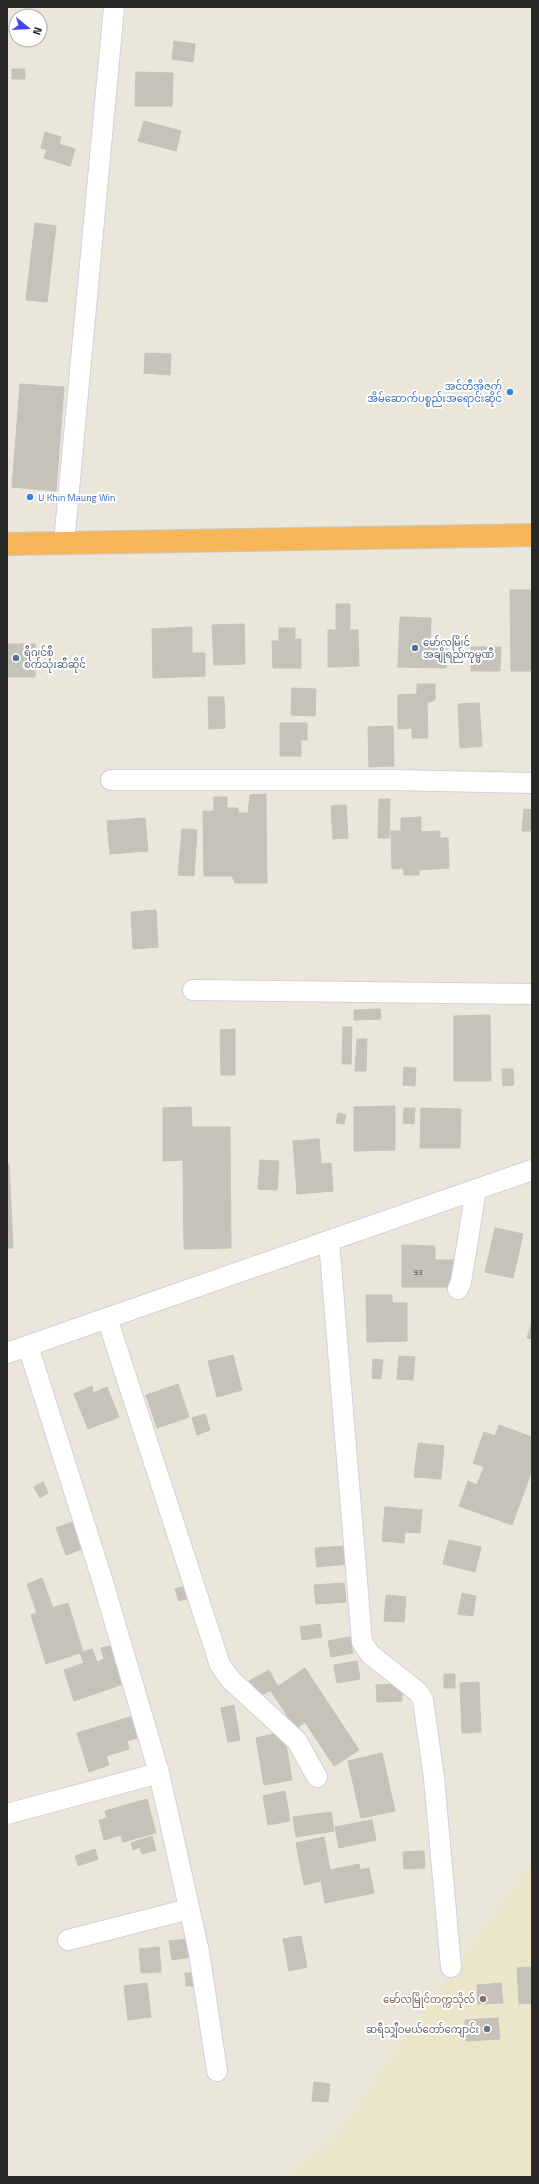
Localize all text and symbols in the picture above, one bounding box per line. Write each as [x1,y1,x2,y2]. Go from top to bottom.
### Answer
north arrow [8,8,48,48]
text: N [29,25,46,37]
place label: အင်တီအိုဇက် အိမ်ဆောက်ပစ္စည်းအရောင်းဆိုင် [367,379,502,407]
marker: အင်တီအိုဇက် အိမ်ဆောက်ပစ္စည်းအရောင်းဆိုင် [505,387,515,397]
place label: U Khin Maung Win [38,490,115,505]
marker: U Khin Maung Win [25,492,35,502]
place label: မော်လမြိုင် အချိုရည်ကုမ္မဏီ [423,635,494,663]
marker: မော်လမြိုင် အချိုရည်ကုမ္မဏီ [410,643,420,653]
place label: ရီဂျင်စီ စက်သုံးဆီဆိုင် [24,645,86,673]
marker: ရီဂျင်စီ စက်သုံးဆီဆိုင် [11,653,21,663]
house number: 93 [414,1266,422,1278]
place label: မော်လမြိုင်တက္ကသိုလ် [383,1992,475,2008]
marker: မော်လမြိုင်တက္ကသိုလ် [478,1994,488,2004]
place label: ဆရီသျှီဝမယ်တော်ကျောင်း [366,2022,479,2039]
marker: ဆရီသျှီဝမယ်တော်ကျောင်း [482,2024,492,2034]

